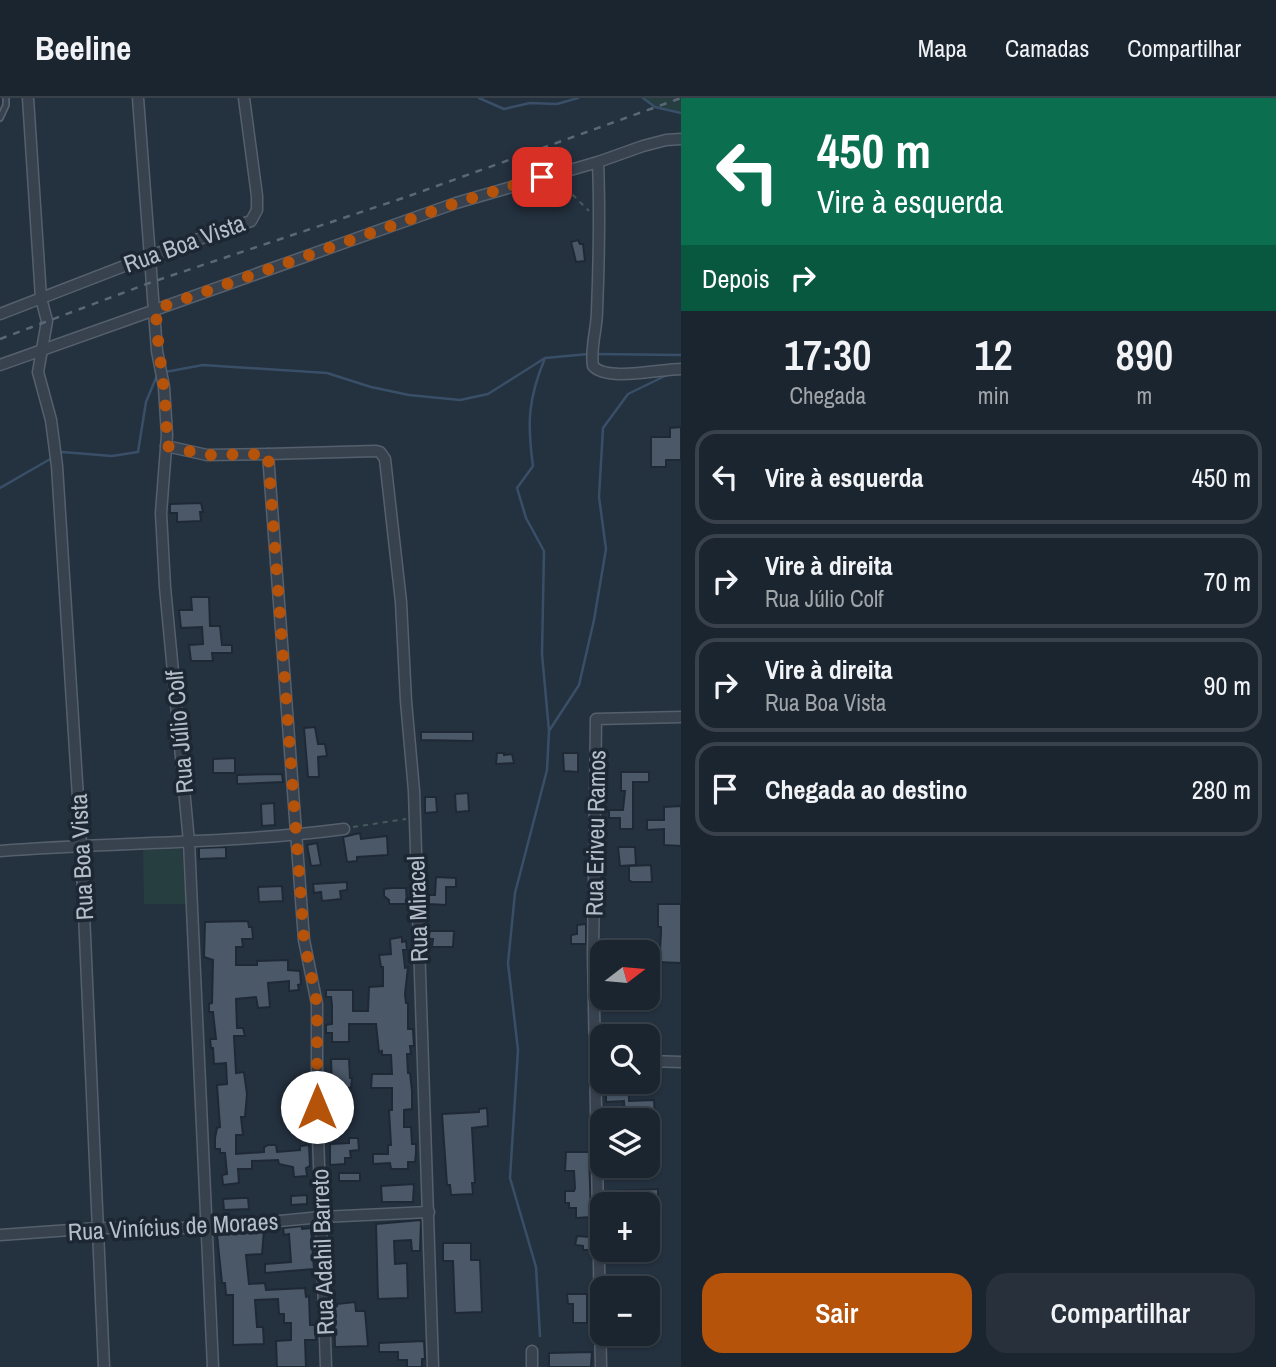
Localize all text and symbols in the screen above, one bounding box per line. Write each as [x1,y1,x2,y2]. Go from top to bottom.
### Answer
text: Beeline [35,26,131,70]
text: Mapa [918,32,967,64]
text: Camadas [1005,32,1089,64]
text: Compartilhar [1127,32,1241,64]
text: 450 m [817,117,931,183]
icon: left [702,126,793,217]
pin [512,147,572,207]
icon: arrive [523,158,561,196]
text: Vire à esquerda [817,180,1003,223]
street label: Rua Boa Vista [119,206,249,280]
icon: right [784,259,822,297]
text: Depois [702,261,770,296]
text: 17:30 [784,327,871,383]
text: 12 [974,327,1013,383]
text: 890 [1116,327,1173,383]
text: Chegada [789,380,866,411]
text: min [978,380,1009,411]
text: m [1136,380,1152,411]
icon: left [706,458,744,496]
text: Vire à esquerda [765,460,923,495]
text: 450 m [1192,460,1251,495]
text: Vire à direita [765,548,893,583]
icon: right [706,562,744,600]
text: 70 m [1204,564,1251,599]
text: Rua Júlio Colf [765,583,883,614]
text: Vire à direita [765,652,893,687]
icon: right [706,666,744,704]
text: 90 m [1204,668,1251,703]
street label: Rua Júlio Colf [158,669,200,795]
text: Rua Boa Vista [765,687,886,718]
street label: Rua Eriveu Ramos [578,750,612,916]
icon: arrive [706,770,744,808]
text: Chegada ao destino [765,772,968,807]
text: 280 m [1192,772,1251,807]
street label: Rua Boa Vista [62,793,100,921]
street label: Rua Miracel [399,855,435,963]
north arrow [590,940,660,1010]
map controls [590,940,660,1346]
button: search [590,1024,660,1094]
position arrow [280,1070,354,1144]
button: layers [590,1108,660,1178]
street label: Rua Adahil Barreto [303,1168,341,1336]
button: + [590,1192,660,1262]
street label: Rua Vinícius de Moraes [67,1205,279,1247]
button: Sair [702,1273,972,1353]
button: Compartilhar [986,1273,1255,1353]
button: − [590,1276,660,1346]

